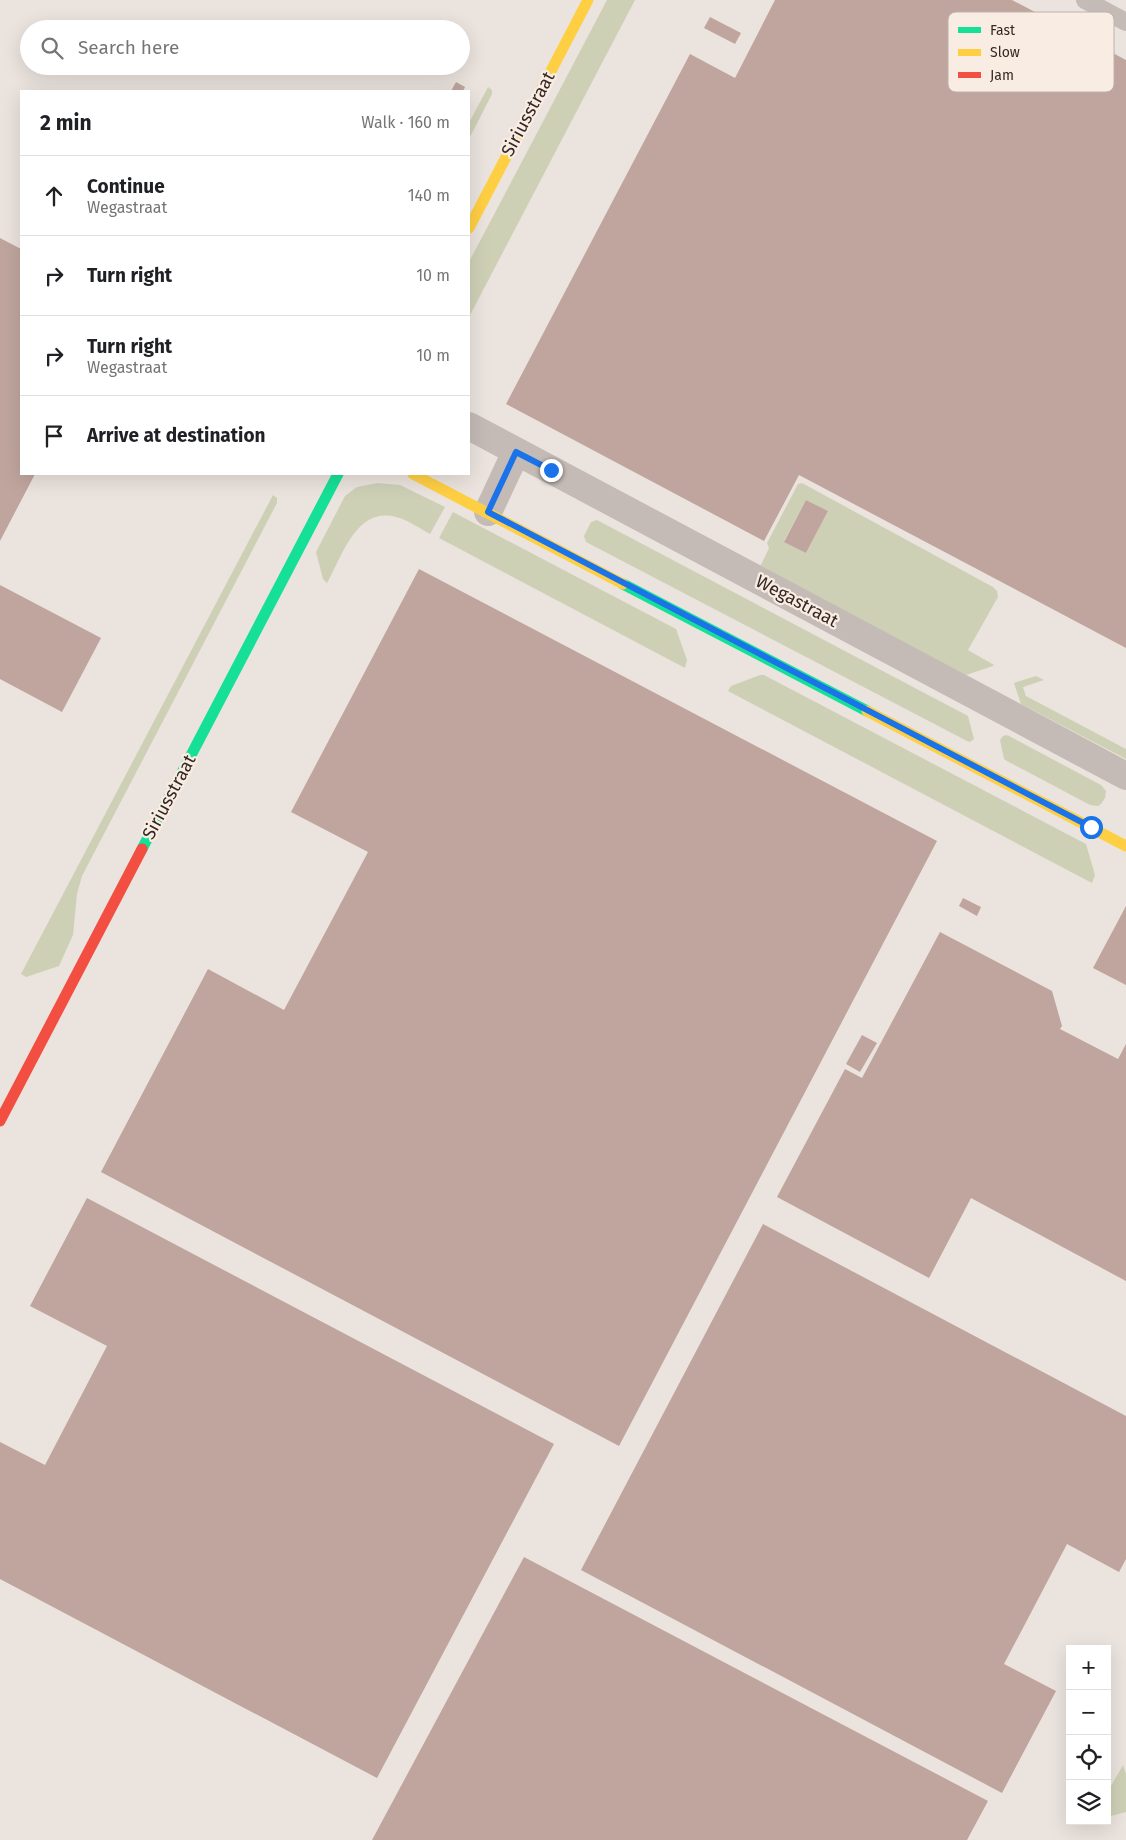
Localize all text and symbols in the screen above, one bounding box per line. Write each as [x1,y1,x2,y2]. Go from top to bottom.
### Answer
legend [948,12,1114,92]
search box [20,20,470,75]
text: Fast [990,22,1016,39]
icon: search [38,34,66,62]
text: Search here [78,36,179,59]
text: Slow [990,44,1020,61]
street label: Siriusstraat [496,67,560,160]
text: Jam [990,67,1014,84]
text: 2 min [40,110,92,136]
text: Walk · 160 m [361,113,450,132]
text: Continue [87,175,165,198]
icon: ahead [40,182,68,210]
text: 140 m [408,186,450,205]
text: Wegastraat [87,198,167,217]
icon: right [40,262,68,290]
text: Turn right [87,264,172,287]
text: 10 m [416,266,450,285]
text: Turn right [87,335,172,358]
icon: right [40,342,68,370]
text: 10 m [416,346,450,365]
text: Wegastraat [87,358,167,377]
icon: arrive [40,422,68,450]
text: Arrive at destination [87,424,266,447]
route end [540,459,563,482]
street label: Wegastraat [752,570,842,632]
street label: Siriusstraat [137,750,201,843]
route start [1080,816,1103,839]
map controls [1066,1645,1111,1825]
button: + [1066,1645,1111,1690]
button: − [1066,1690,1111,1735]
button: locate [1066,1735,1111,1780]
button: layers [1066,1780,1111,1825]

